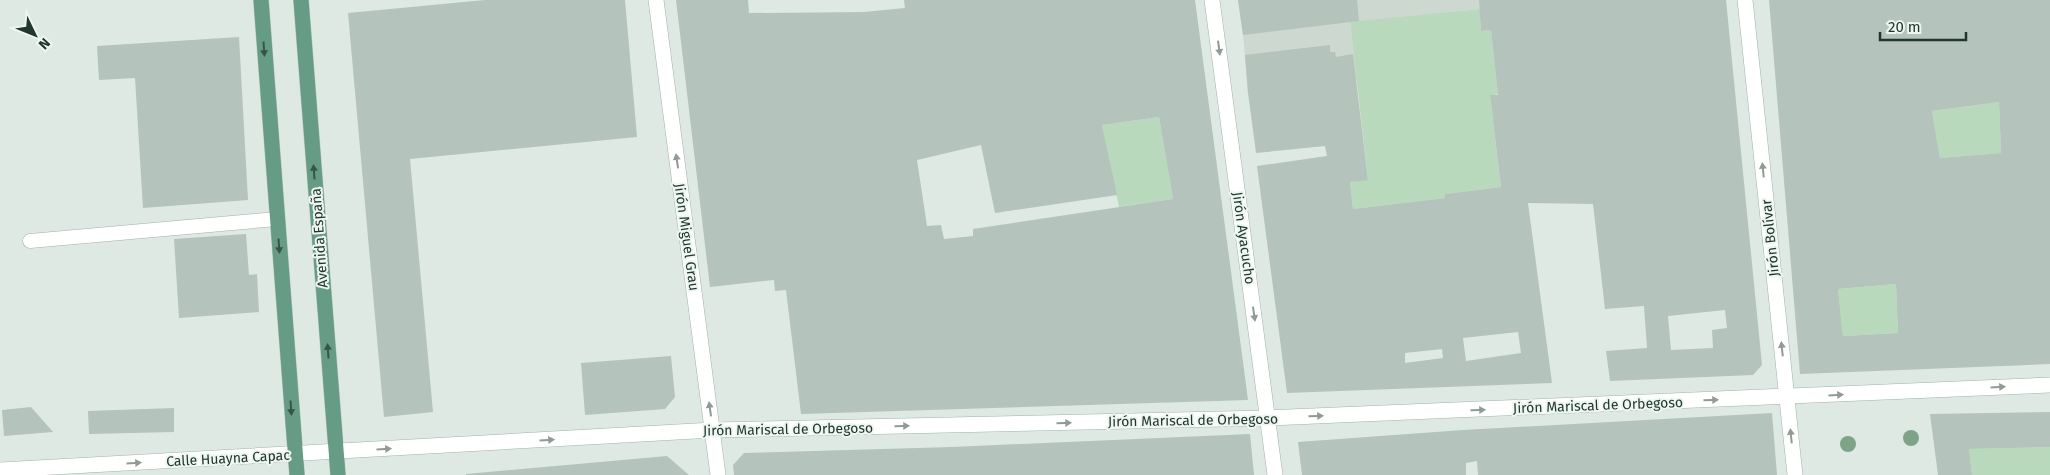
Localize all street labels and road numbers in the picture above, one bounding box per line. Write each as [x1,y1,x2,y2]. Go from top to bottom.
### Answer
street label: Jirón Miguel Grau [671,182,702,292]
street label: Avenida España [308,188,331,288]
street label: Jirón Ayacucho [1229,191,1258,285]
street label: Jirón Bolívar [1758,198,1783,277]
street label: Jirón Mariscal de Orbegoso [1513,394,1683,417]
street label: Jirón Mariscal de Orbegoso [1108,411,1278,430]
street label: Jirón Mariscal de Orbegoso [703,420,873,439]
street label: Calle Huayna Capac [166,447,291,470]

